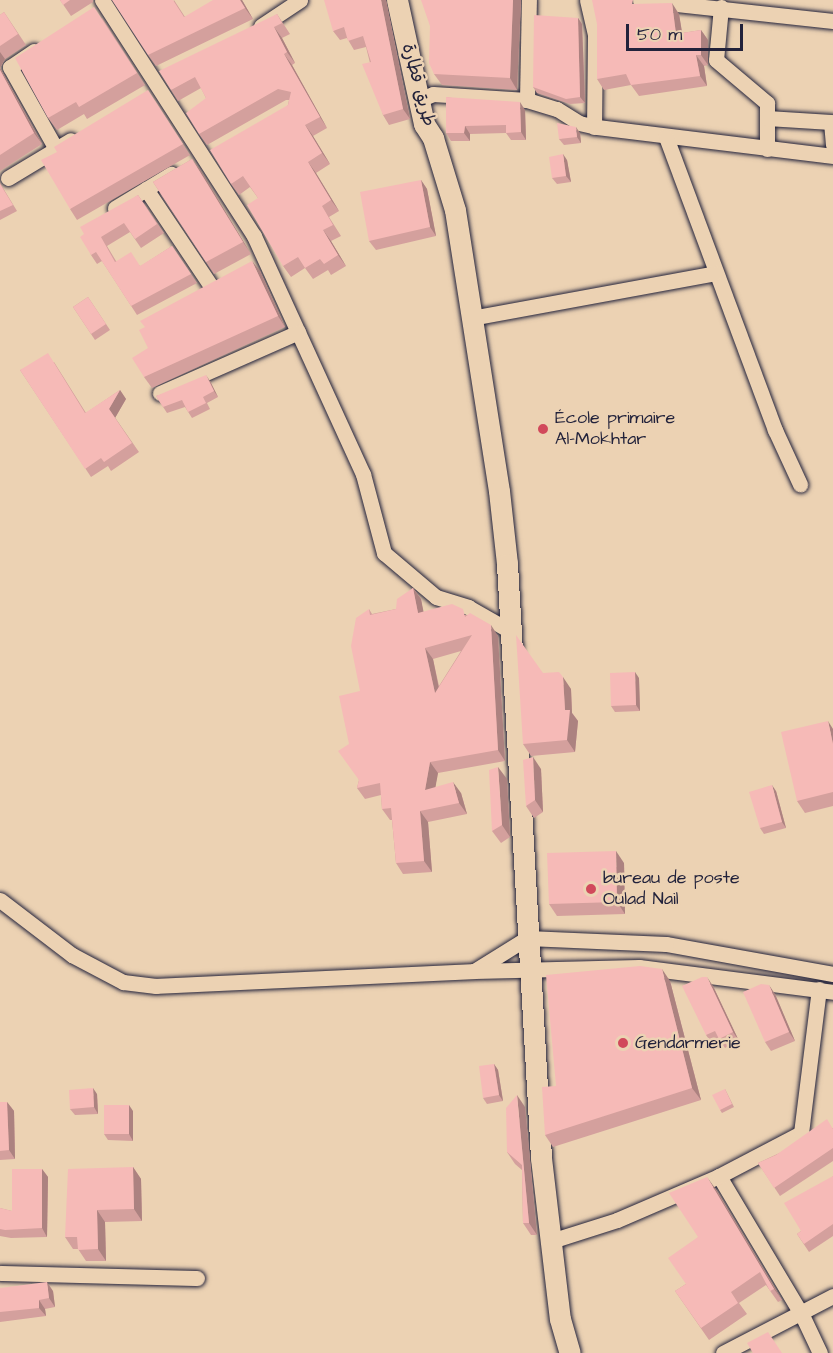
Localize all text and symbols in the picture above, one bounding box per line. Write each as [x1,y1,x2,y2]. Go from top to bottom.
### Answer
scale bar [629,12,746,50]
text: 50 m [637,22,682,47]
street label: طريق قطارة [397,41,439,129]
place label: École primaire Al-Mokhtar [555,408,675,450]
marker: École primaire Al-Mokhtar [536,422,550,436]
place label: bureau de poste Oulad Nail [603,868,740,910]
marker: bureau de poste Oulad Nail [584,882,598,896]
place label: Gendarmerie [635,1032,741,1054]
marker: Gendarmerie [616,1036,630,1050]

